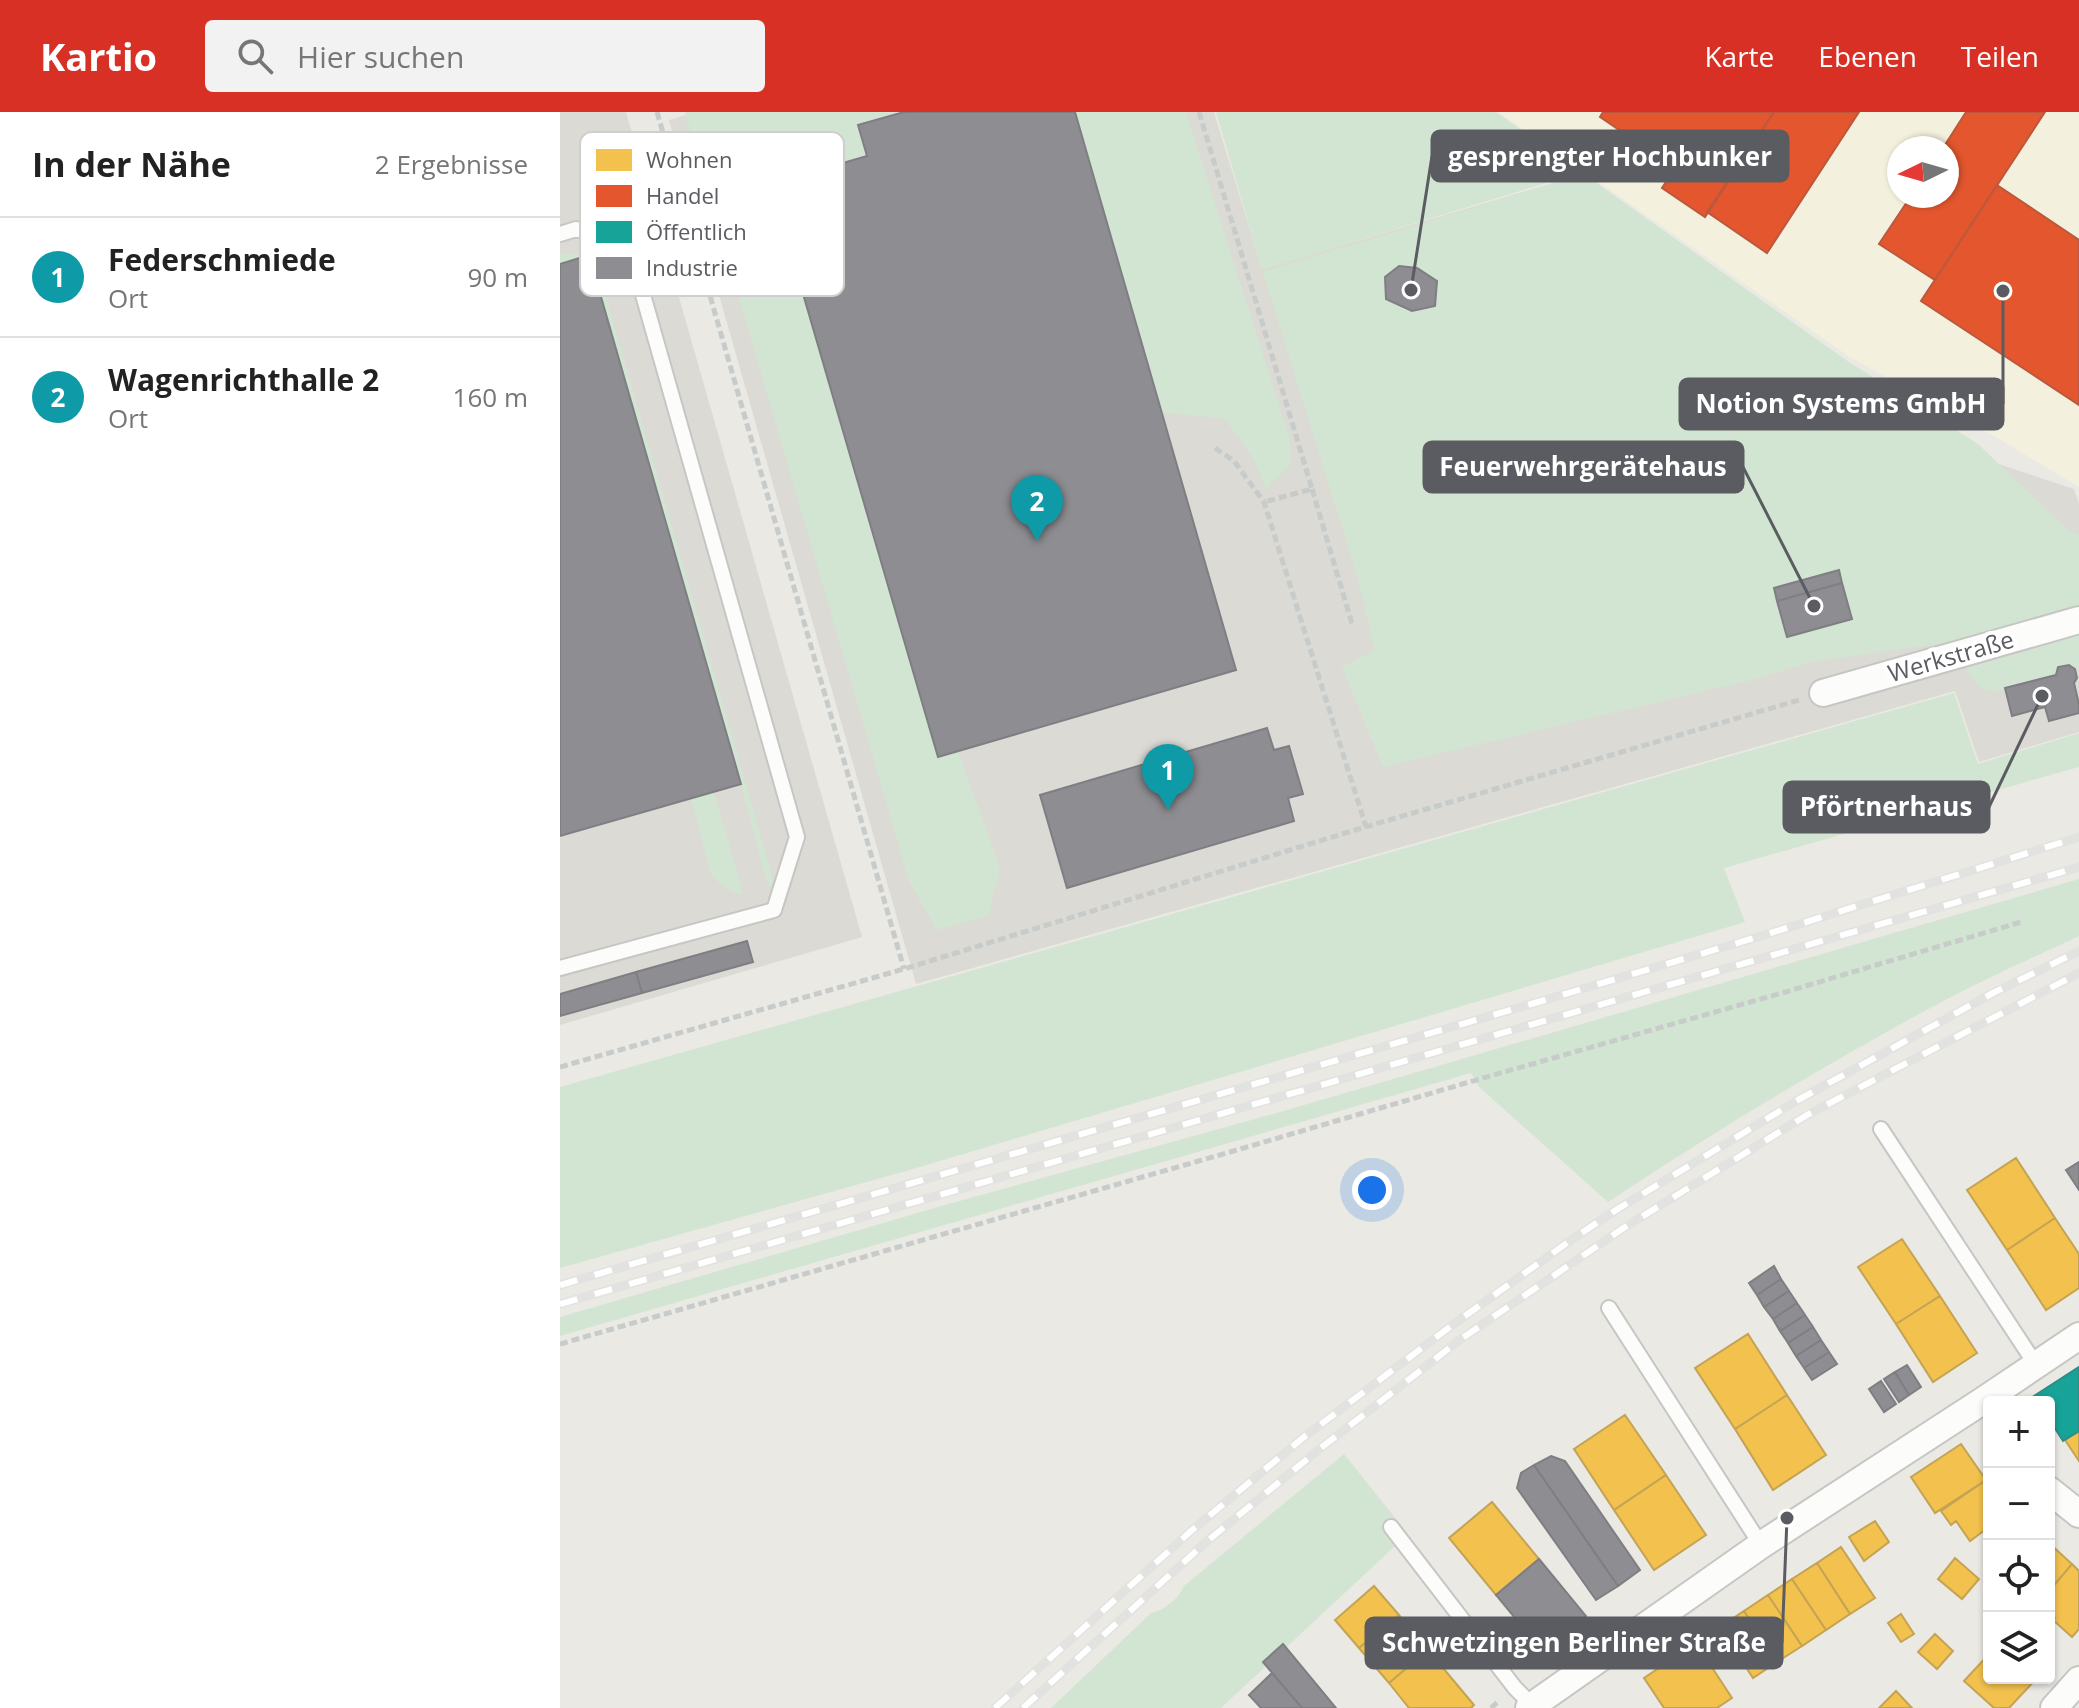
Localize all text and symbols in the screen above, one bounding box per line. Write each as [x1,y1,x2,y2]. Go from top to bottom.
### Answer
search box [205,20,765,92]
text: Kartio [40,30,157,82]
icon: search [233,34,277,78]
text: Hier suchen [297,36,464,77]
text: Karte [1704,37,1774,75]
text: Ebenen [1818,37,1917,75]
text: Teilen [1961,37,2039,75]
callout: gesprengter Hochbunker [1432,131,1788,181]
legend [580,132,844,296]
north arrow [1887,136,1959,208]
text: gesprengter Hochbunker [1448,138,1772,174]
text: In der Nähe [32,141,231,187]
text: Wohnen [646,144,732,174]
text: 2 Ergebnisse [375,146,528,182]
text: Handel [646,180,719,210]
text: Öffentlich [646,216,747,246]
text: Federschmiede [108,239,336,280]
text: Industrie [646,252,738,282]
text: 1 [51,259,65,295]
text: 90 m [467,259,528,295]
text: Ort [108,280,148,316]
text: Wagenrichthalle 2 [108,359,379,400]
text: 2 [51,379,65,415]
text: 160 m [453,379,528,415]
callout: Notion Systems GmbH [1680,379,2003,429]
text: Notion Systems GmbH [1696,385,1987,421]
text: Ort [108,400,148,436]
callout: Feuerwehrgerätehaus [1424,442,1743,492]
text: Feuerwehrgerätehaus [1439,448,1727,484]
pin: 2 [1011,475,1063,541]
street label: Werkstraße [1884,622,2017,689]
pin: 1 [1142,744,1194,810]
callout: Pförtnerhaus [1784,782,1989,832]
text: Pförtnerhaus [1800,788,1972,824]
your location [1352,1170,1392,1210]
map controls [1983,1396,2055,1684]
button: + [1983,1396,2055,1468]
button: − [1983,1468,2055,1540]
button: locate [1983,1540,2055,1612]
button: layers [1983,1612,2055,1684]
callout: Schwetzingen Berliner Straße [1366,1618,1782,1668]
text: Schwetzingen Berliner Straße [1382,1624,1766,1660]

